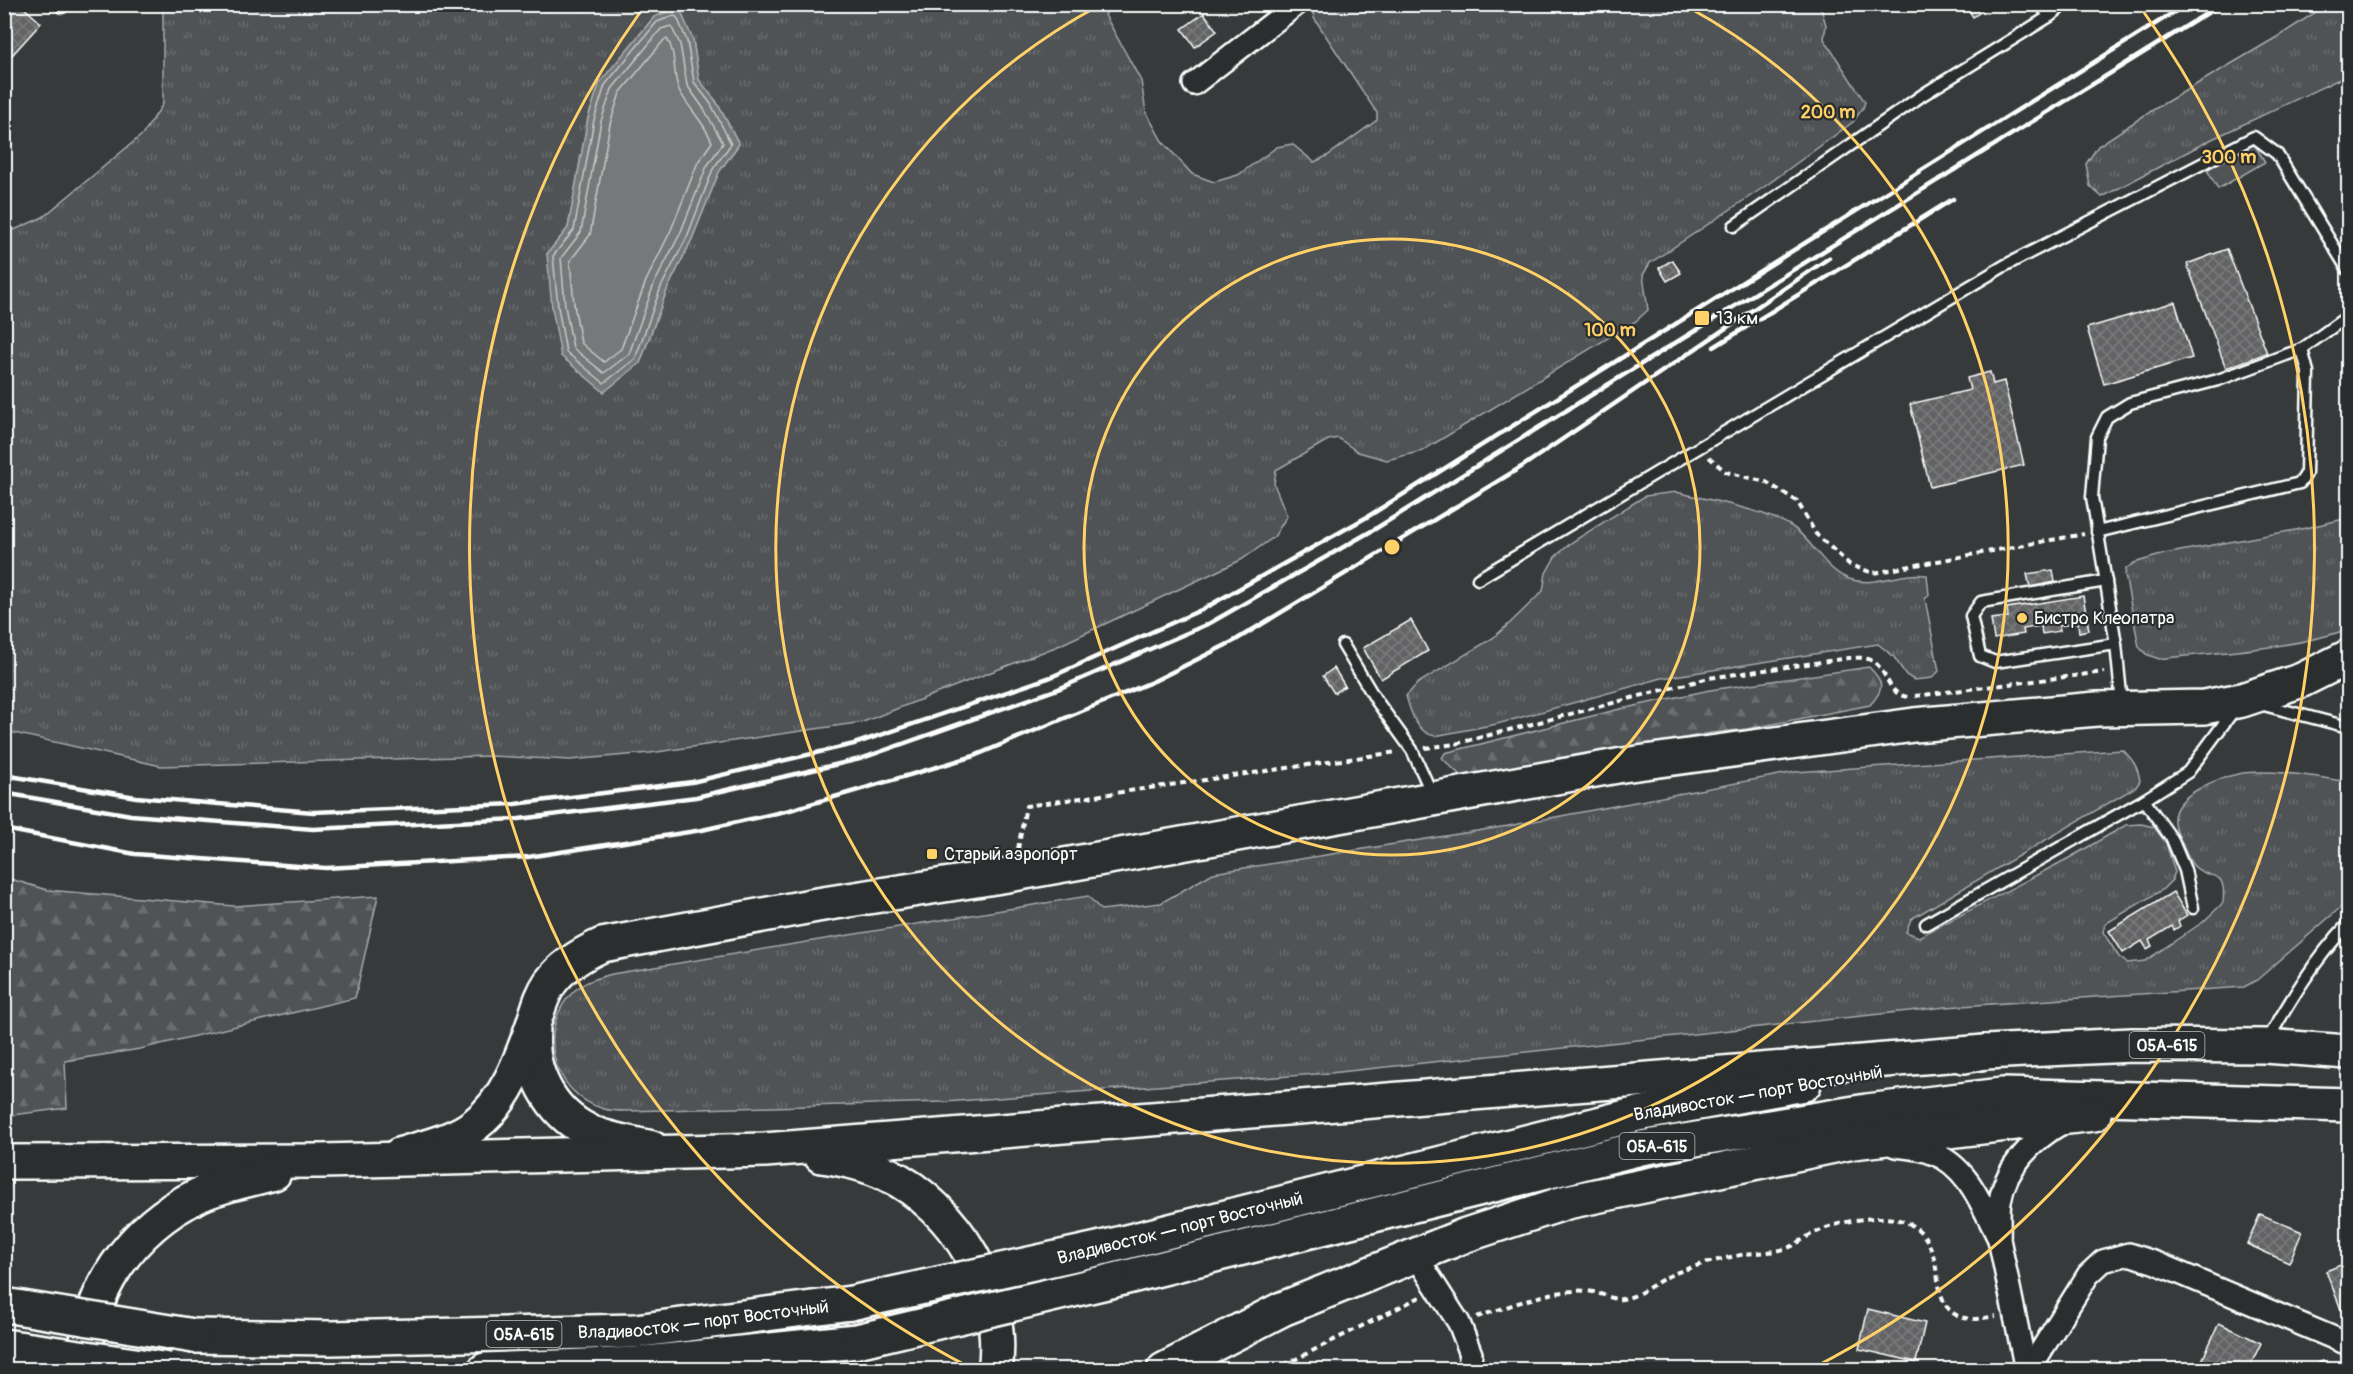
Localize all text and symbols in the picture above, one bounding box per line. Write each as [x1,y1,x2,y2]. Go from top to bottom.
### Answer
text: 200 m [1801,101,1855,124]
text: 300 m [2202,146,2256,169]
place label: 13 км [1716,307,1758,330]
marker: 13 км [1693,309,1711,327]
text: 100 m [1584,319,1636,342]
centre of rings [1382,537,1402,557]
place label: Бистро Клеопатра [2034,607,2174,630]
marker: Бистро Клеопатра [2015,611,2029,625]
place label: Старый аэропорт [944,843,1078,866]
marker: Старый аэропорт [925,847,939,861]
road number: 05А-615 [2130,1032,2204,1058]
street label: Владивосток — порт Восточный [1632,1060,1884,1127]
road number: 05А-615 [1620,1133,1694,1159]
street label: Владивосток — порт Восточный [1055,1187,1305,1270]
street label: Владивосток — порт Восточный [577,1295,830,1344]
road number: 05А-615 [486,1321,562,1347]

